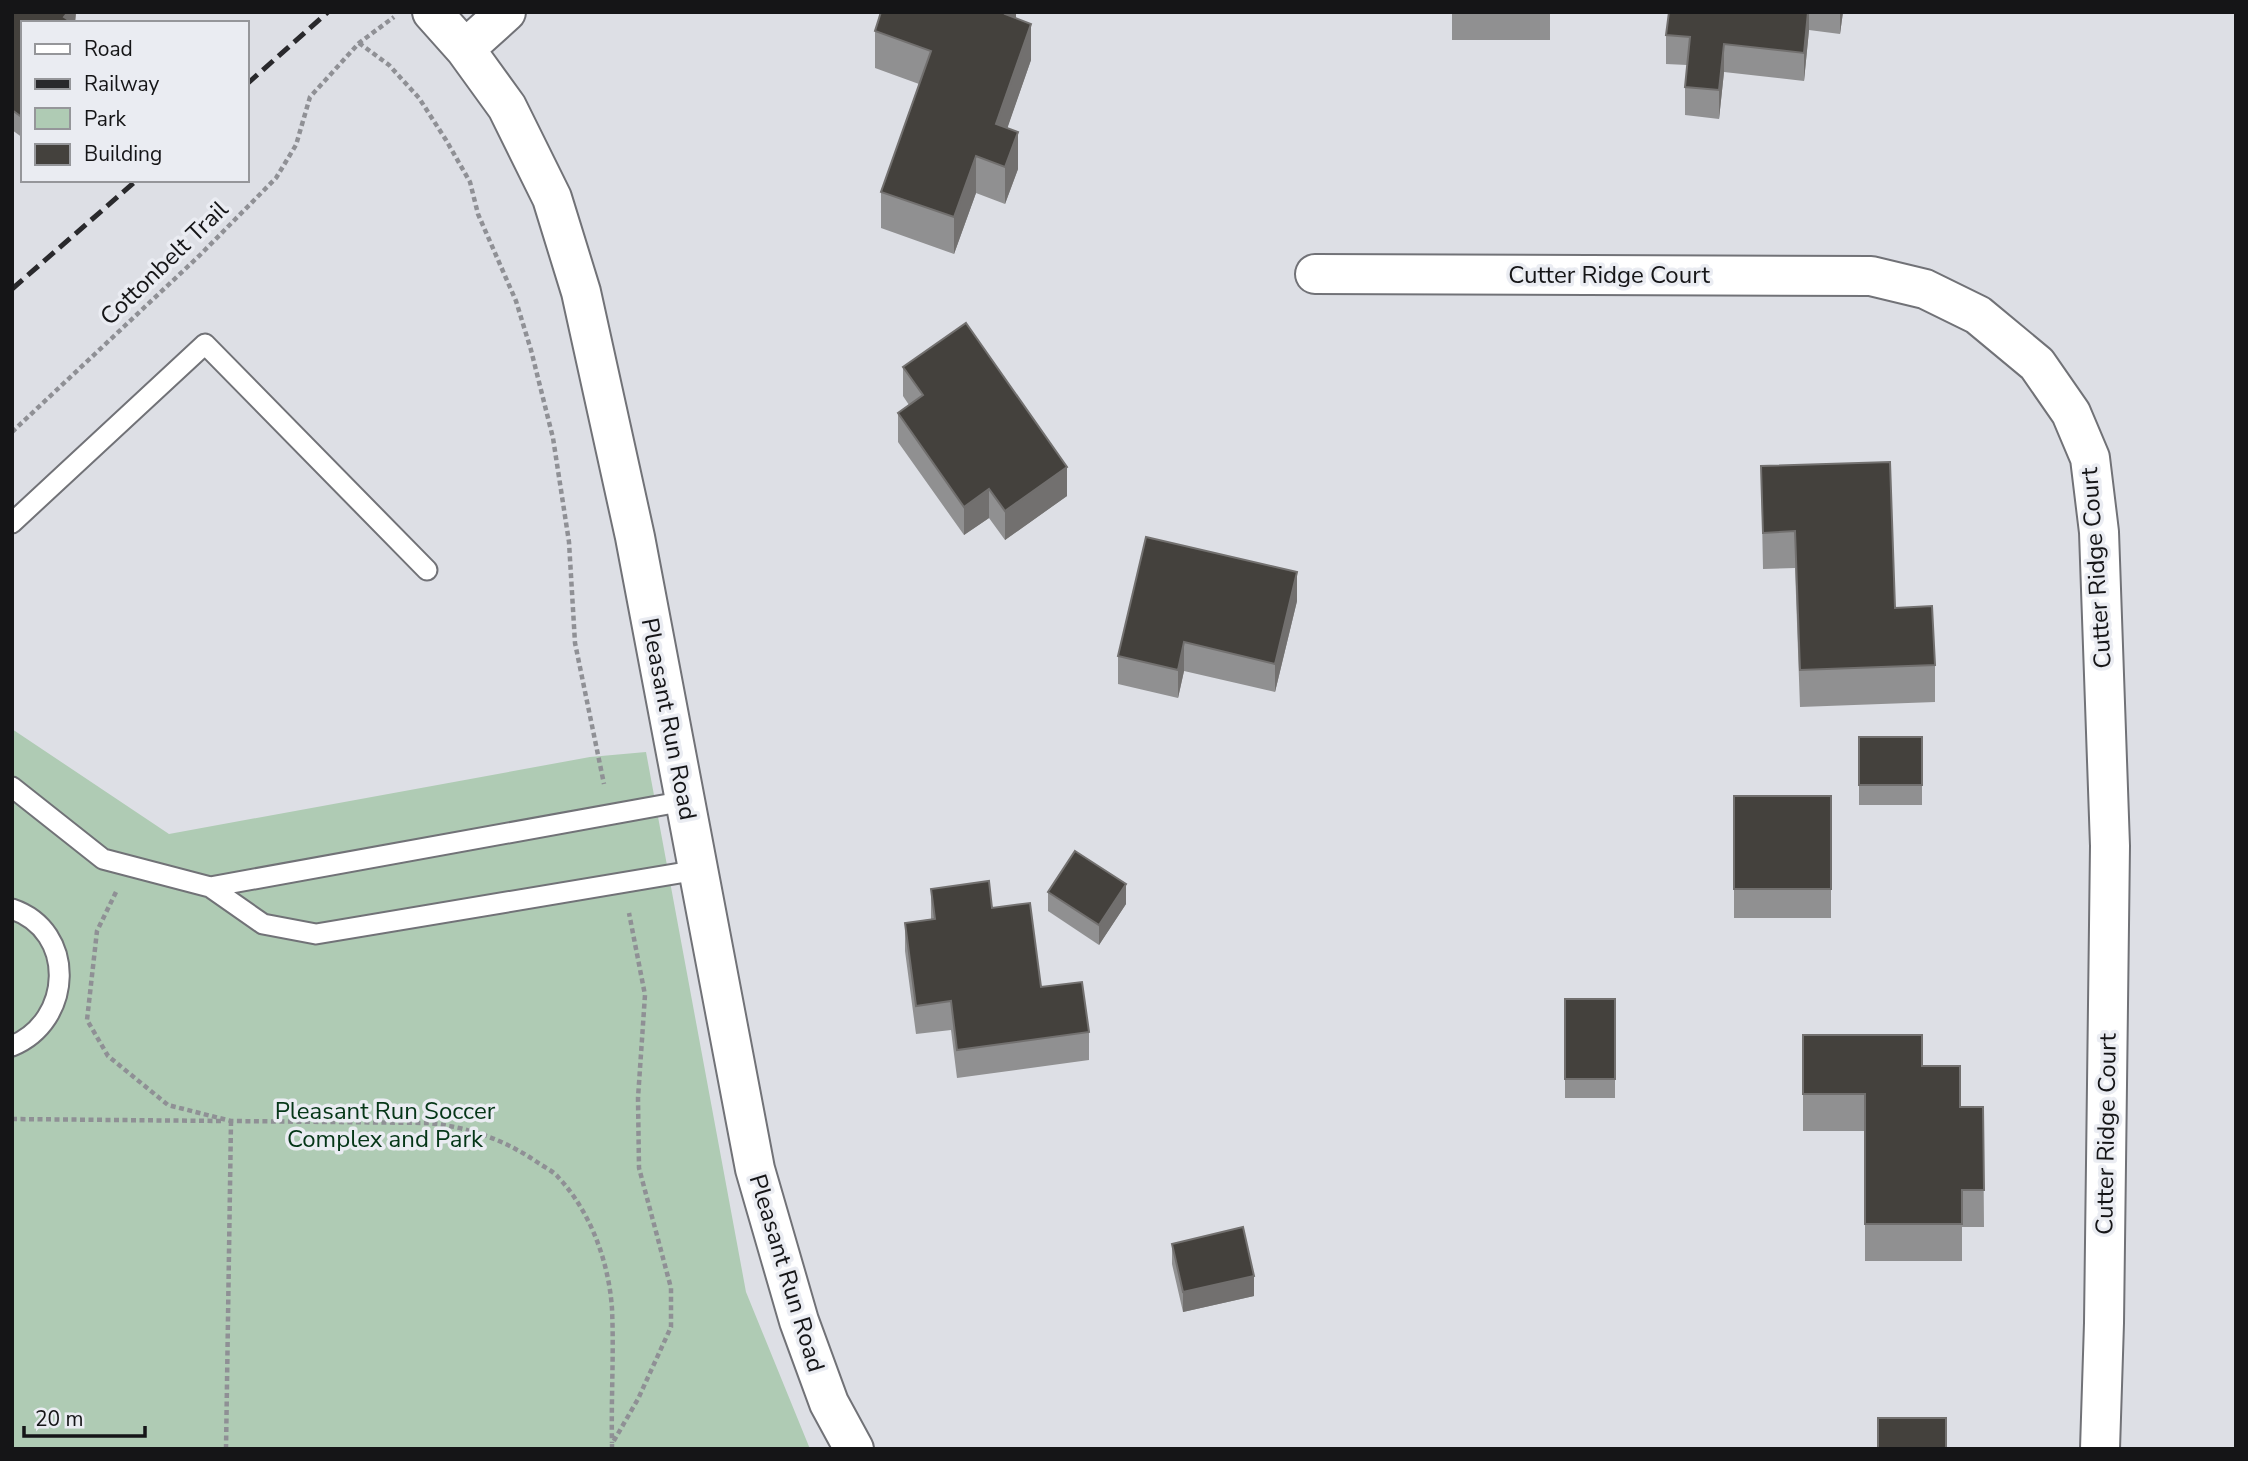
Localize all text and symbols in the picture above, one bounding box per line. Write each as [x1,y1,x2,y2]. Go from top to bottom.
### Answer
legend [21,21,248,182]
text: Road [84,35,133,63]
text: Railway [84,70,159,98]
text: Park [84,105,126,133]
text: Building [84,140,162,168]
street label: Cottonbelt Trail [93,194,235,332]
street label: Cutter Ridge Court [1508,259,1710,291]
street label: Cutter Ridge Court [2073,466,2119,670]
street label: Pleasant Run Road [634,615,704,823]
street label: Cutter Ridge Court [2088,1032,2124,1235]
park label: Pleasant Run Soccer Complex and Park [275,1095,496,1155]
street label: Pleasant Run Road [742,1170,832,1376]
scale bar [24,1394,145,1438]
text: 20 m [35,1405,84,1433]

